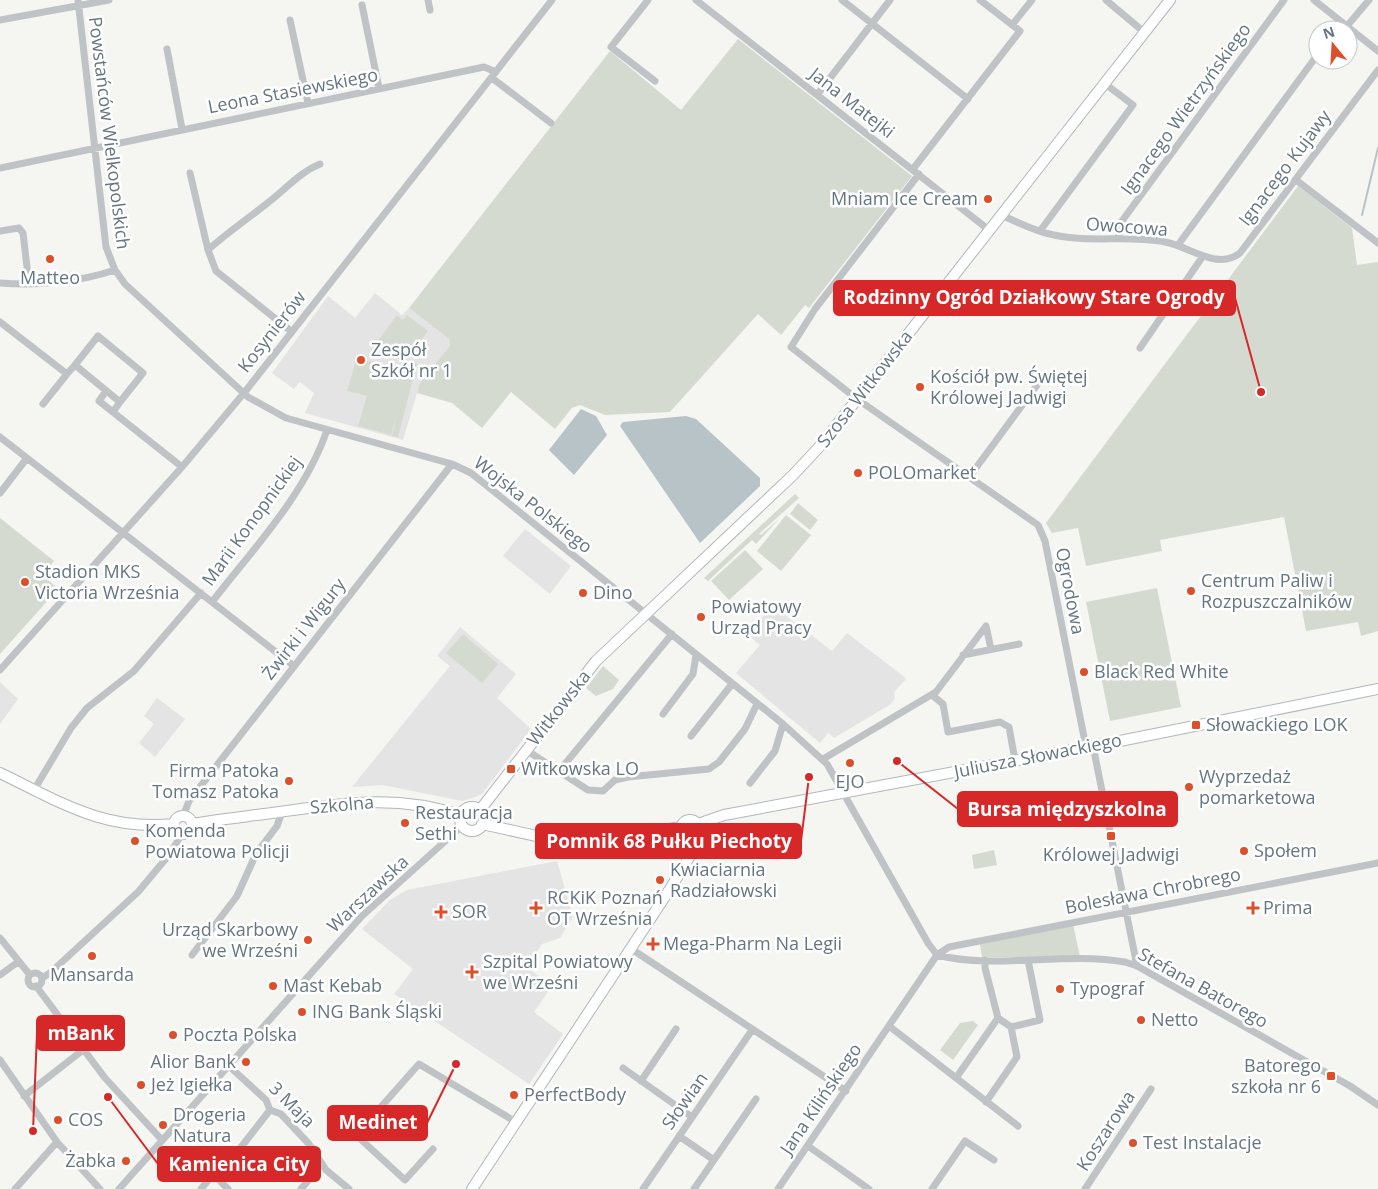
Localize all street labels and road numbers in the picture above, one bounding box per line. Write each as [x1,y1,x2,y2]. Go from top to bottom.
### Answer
street label: Powstańców Wielkopolskich [84,15,136,251]
street label: Ignacego Wietrzyńskiego [1115,18,1256,199]
street label: Jana Matejki [804,60,900,143]
street label: Leona Stasiewskiego [206,62,380,118]
street label: Ignacego Kujawy [1233,104,1336,230]
street label: Owocowa [1085,211,1169,241]
street label: Kosynierów [232,286,311,377]
street label: Szosa Witkowska [811,325,917,452]
street label: Wojska Polskiego [469,450,598,558]
street label: Marii Konopnickiej [196,451,306,590]
street label: Ogrodowa [1051,545,1091,636]
street label: Żwirki i Wigury [256,572,351,684]
street label: Witkowska [521,665,595,750]
street label: Juliusza Słowackiego [950,727,1124,783]
street label: Szkolna [309,789,375,819]
street label: Warszawska [321,849,413,937]
street label: Bolesława Chrobrego [1063,861,1243,919]
street label: Stefana Batorego [1134,941,1273,1033]
street label: Jana Kilińskiego [773,1038,866,1161]
street label: Słowian [656,1067,713,1134]
street label: 3 Maja [265,1076,321,1132]
street label: Koszarowa [1070,1086,1140,1175]

